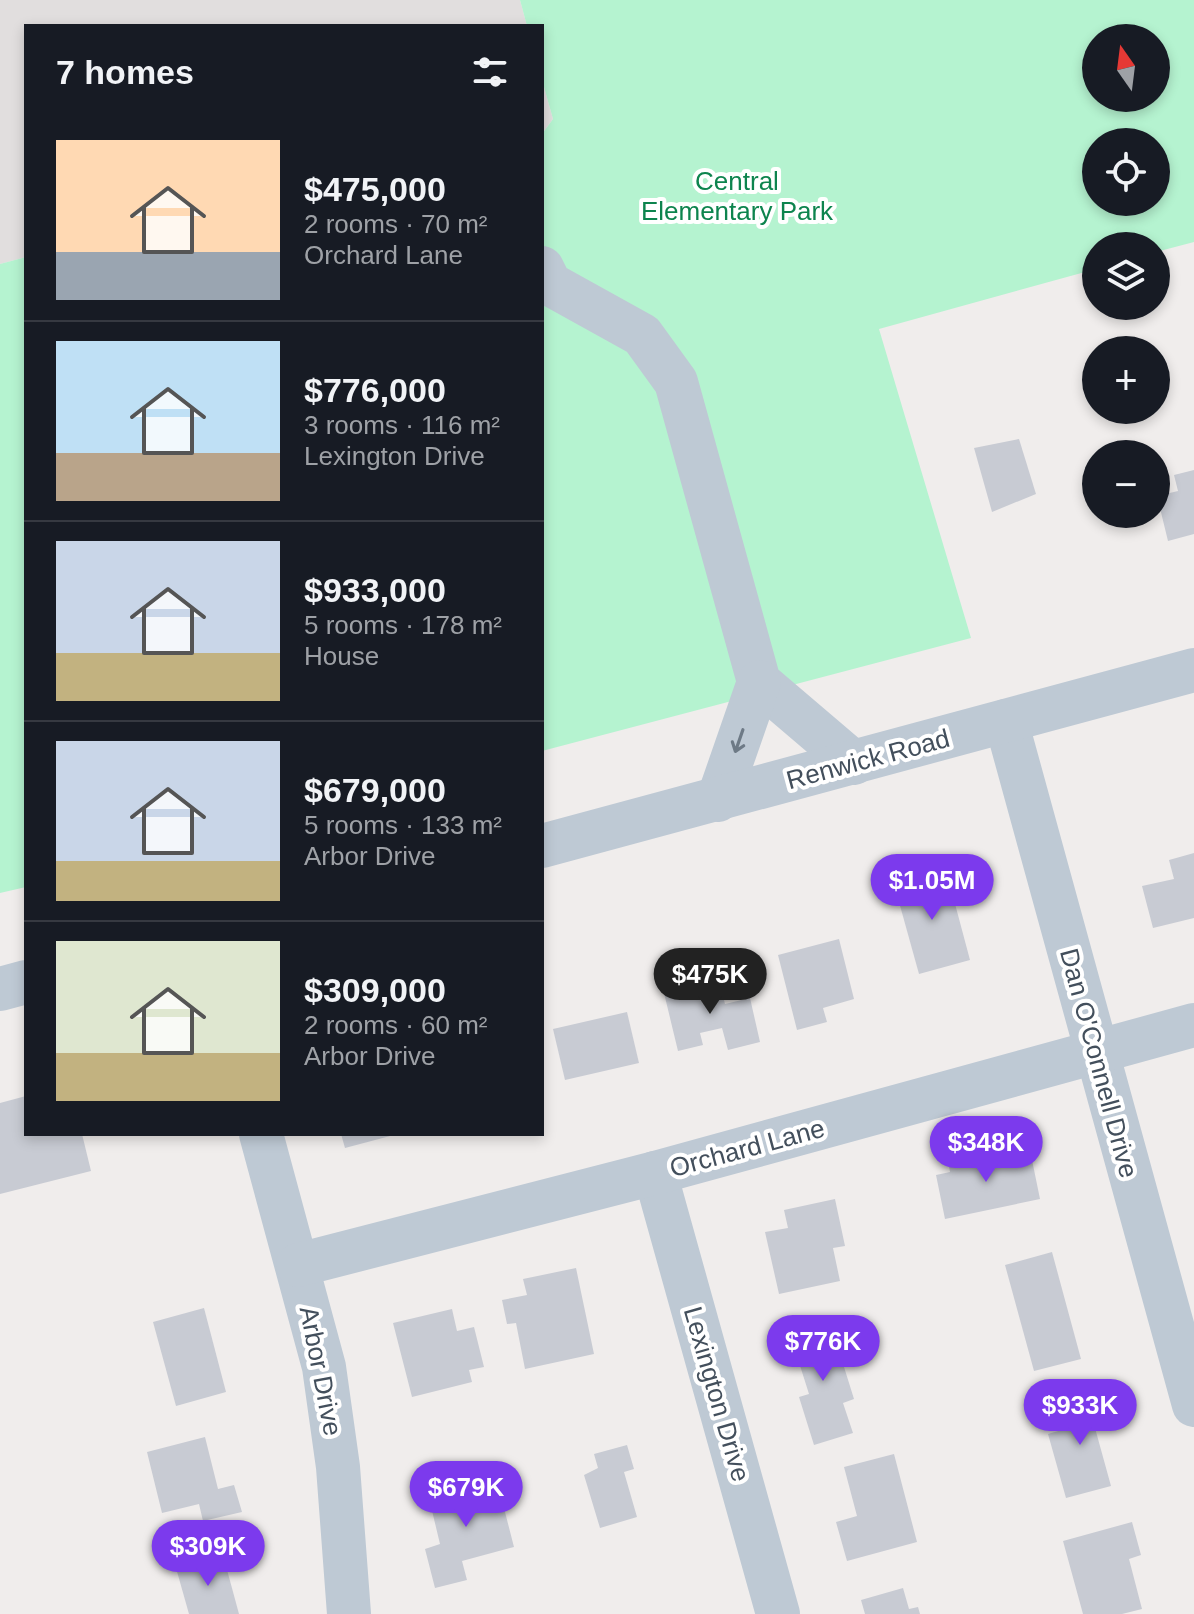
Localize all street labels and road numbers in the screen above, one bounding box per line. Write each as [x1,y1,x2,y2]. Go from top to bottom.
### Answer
street label: Renwick Road [783,723,953,795]
street label: Dan O'Connell Drive [1054,945,1144,1181]
street label: Orchard Lane [666,1113,828,1183]
street label: Lexington Drive [678,1303,756,1485]
street label: Arbor Drive [294,1304,348,1438]

